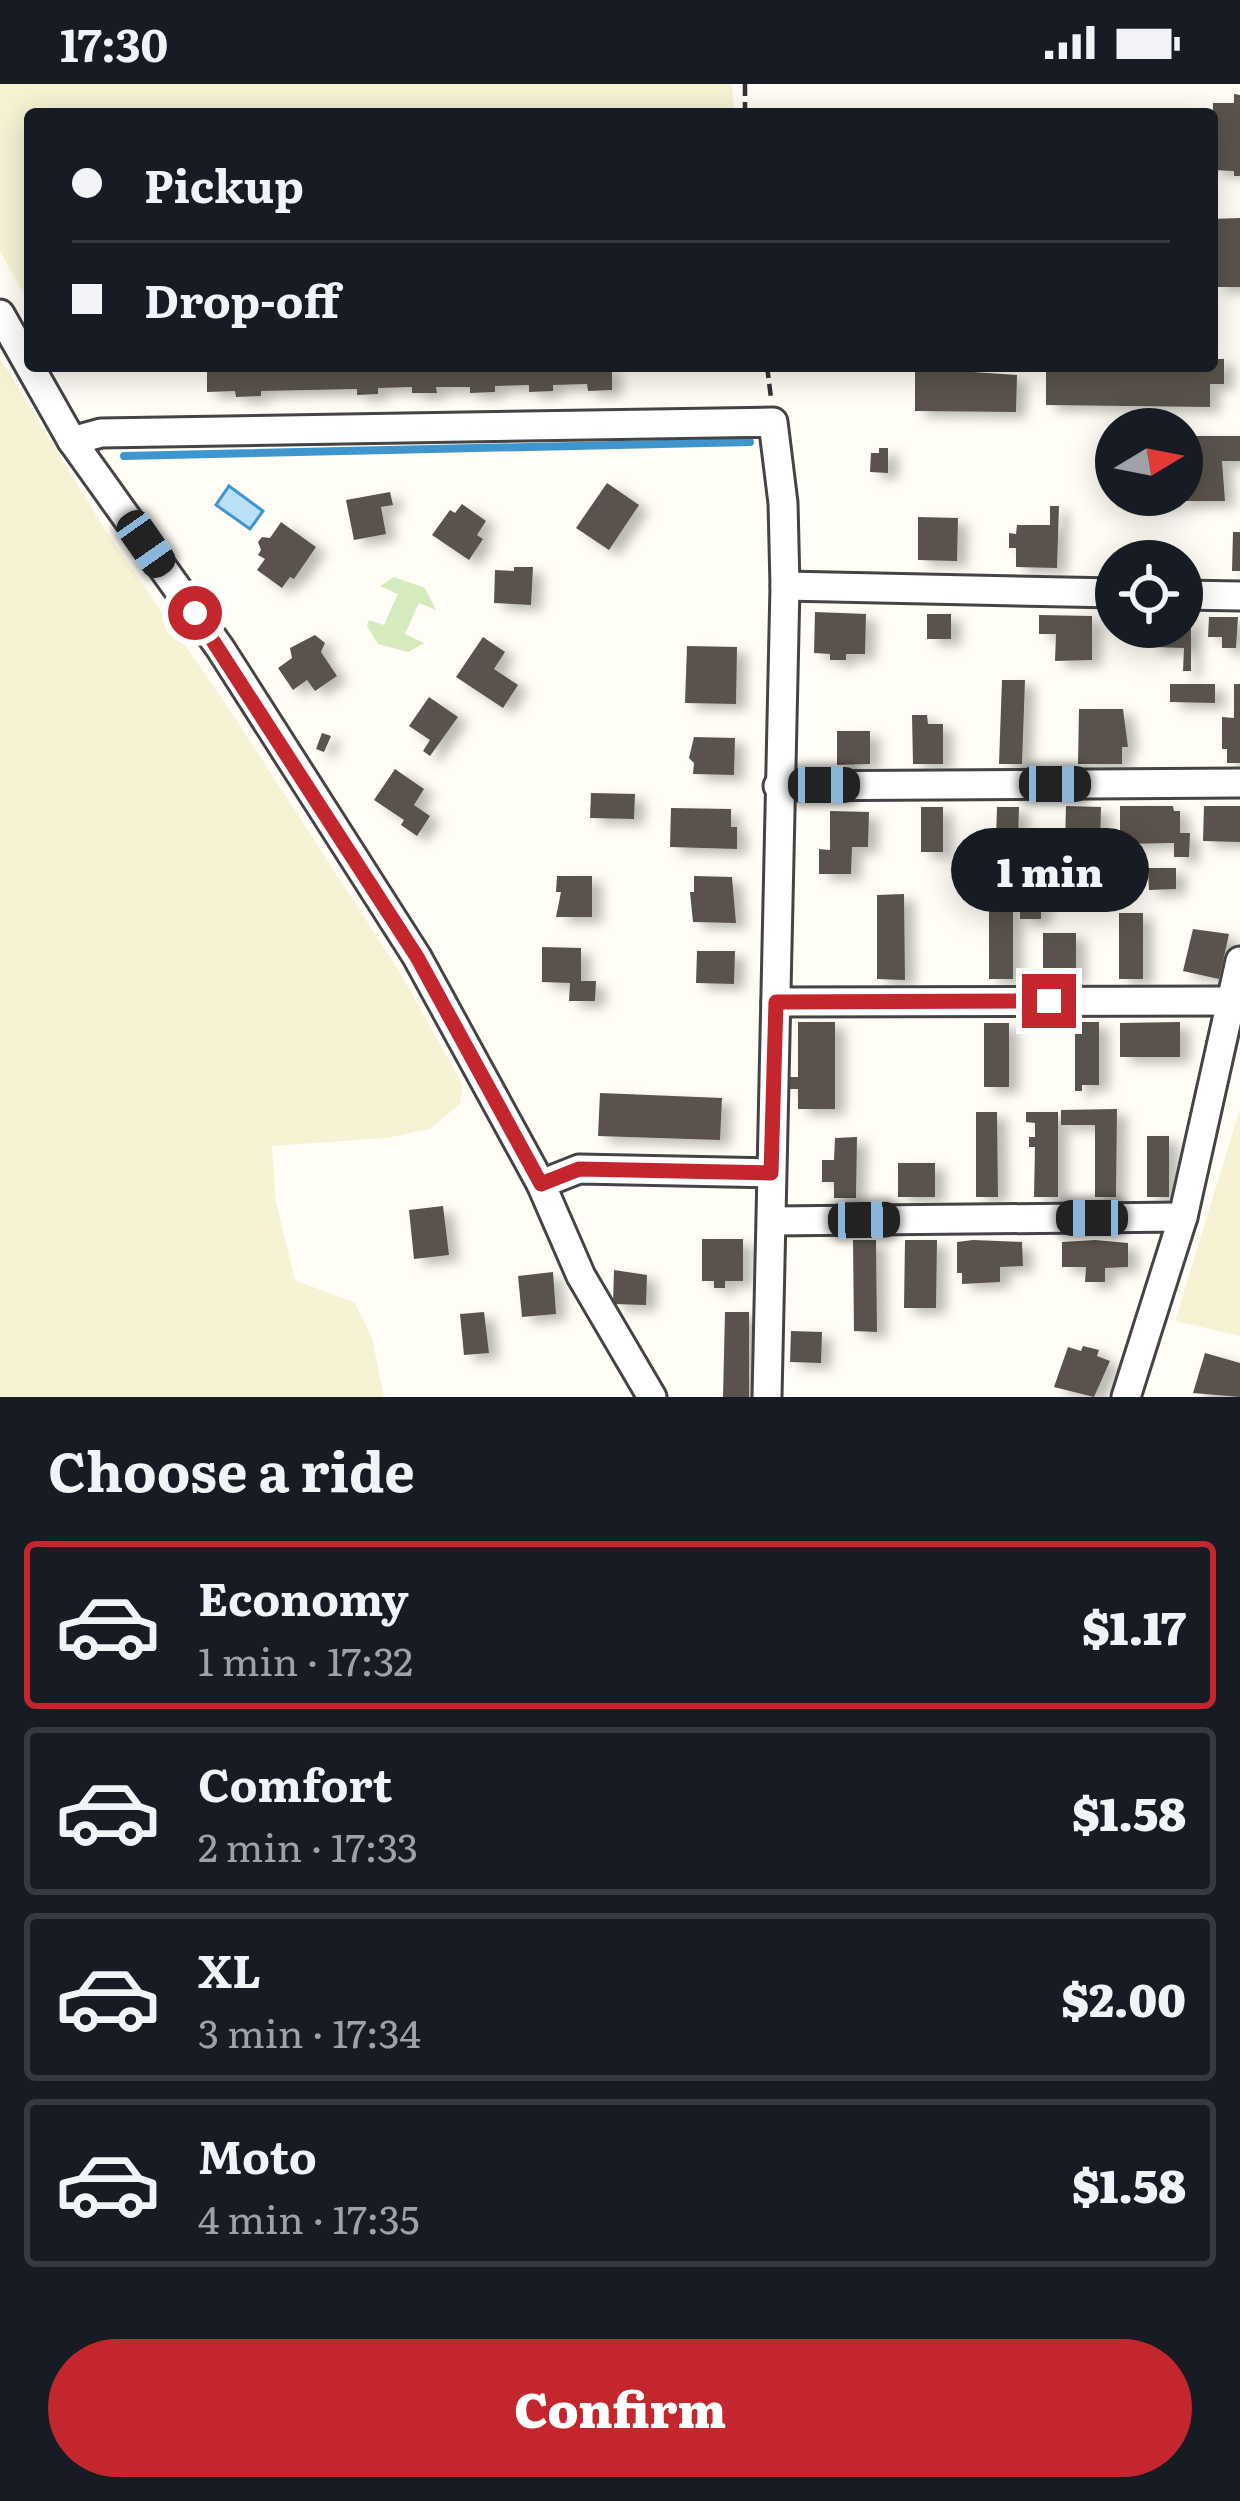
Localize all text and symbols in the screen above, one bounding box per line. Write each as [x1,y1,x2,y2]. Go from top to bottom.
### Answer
text: 17:30 [60,9,168,76]
text: Pickup [144,150,304,217]
text: Drop-off [144,265,340,332]
north arrow [1095,408,1203,516]
map controls [1095,408,1203,648]
car [111,504,181,584]
button: locate [1095,540,1203,648]
route start [168,586,222,640]
car [1019,766,1091,802]
car [788,767,860,803]
callout: 1 min [950,827,1148,911]
text: 1 min [997,841,1103,899]
route end [1022,974,1076,1028]
car [1056,1200,1128,1236]
car [828,1201,900,1239]
text: Choose a ride [48,1428,415,1509]
text: Economy [198,1563,409,1630]
icon: car [54,1571,162,1679]
text: $1.17 [1082,1592,1186,1659]
text: 1 min · 17:32 [198,1630,413,1688]
text: Comfort [198,1749,392,1816]
icon: car [54,1757,162,1865]
text: $1.58 [1072,1778,1186,1845]
text: 2 min · 17:33 [198,1816,418,1874]
text: XL [198,1935,261,2002]
icon: car [54,1943,162,2051]
text: $2.00 [1061,1964,1186,2031]
text: 3 min · 17:34 [198,2002,421,2060]
text: Moto [198,2121,317,2188]
icon: car [54,2129,162,2237]
text: $1.58 [1072,2150,1186,2217]
text: 4 min · 17:35 [198,2188,420,2246]
button: Confirm [48,2339,1192,2477]

